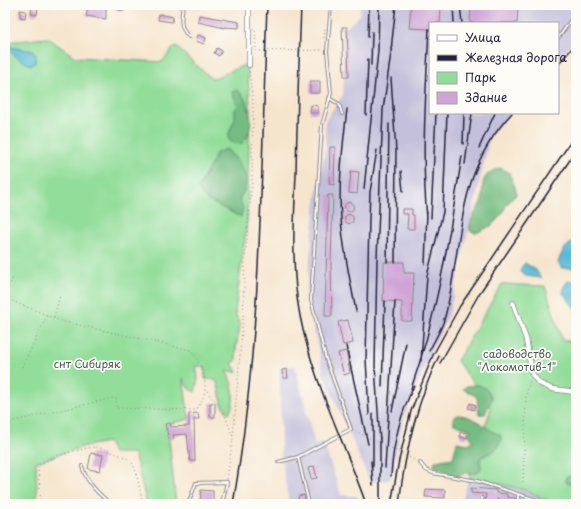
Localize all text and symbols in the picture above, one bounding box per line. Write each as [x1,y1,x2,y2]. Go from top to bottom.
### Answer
legend [429,22,559,114]
text: Улица [465,28,501,46]
text: Железная дорога [465,48,568,66]
text: Парк [465,68,497,86]
text: Здание [465,88,507,106]
park label: садоводство "Локомотив-1" [478,345,556,375]
park label: снт Сибиряк [54,355,121,372]

